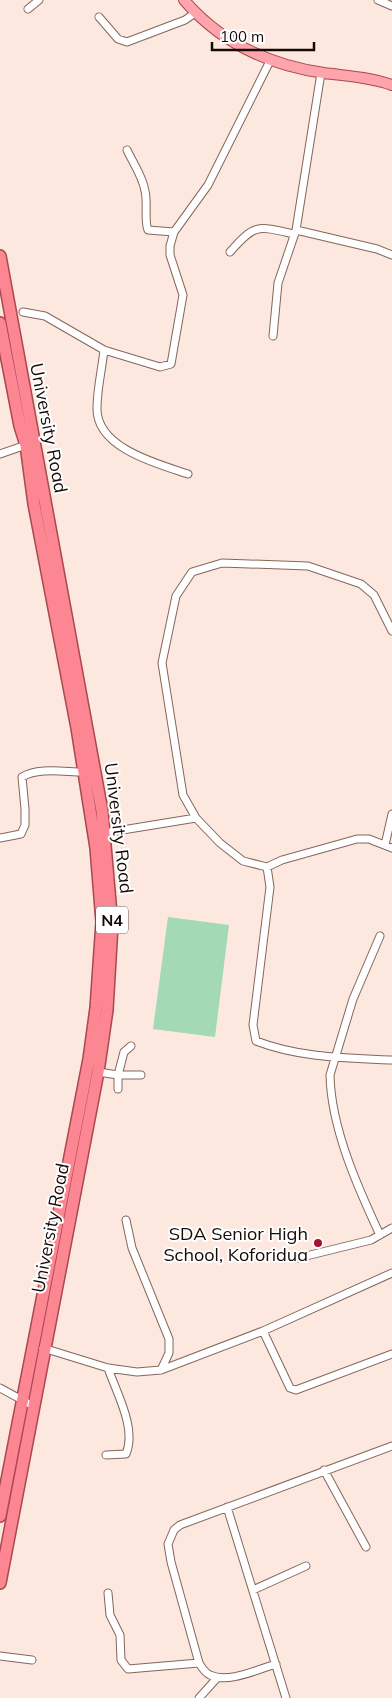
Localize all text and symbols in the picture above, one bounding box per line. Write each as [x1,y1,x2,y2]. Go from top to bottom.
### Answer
scale bar [212,20,314,52]
text: 100 m [220,27,264,46]
street label: University Road [25,361,73,495]
street label: University Road [100,761,138,895]
road number: N4 [96,906,128,934]
street label: University Road [26,1161,74,1295]
place label: SDA Senior High School, Koforidua [163,1222,308,1266]
marker: SDA Senior High School, Koforidua [312,1237,324,1249]

